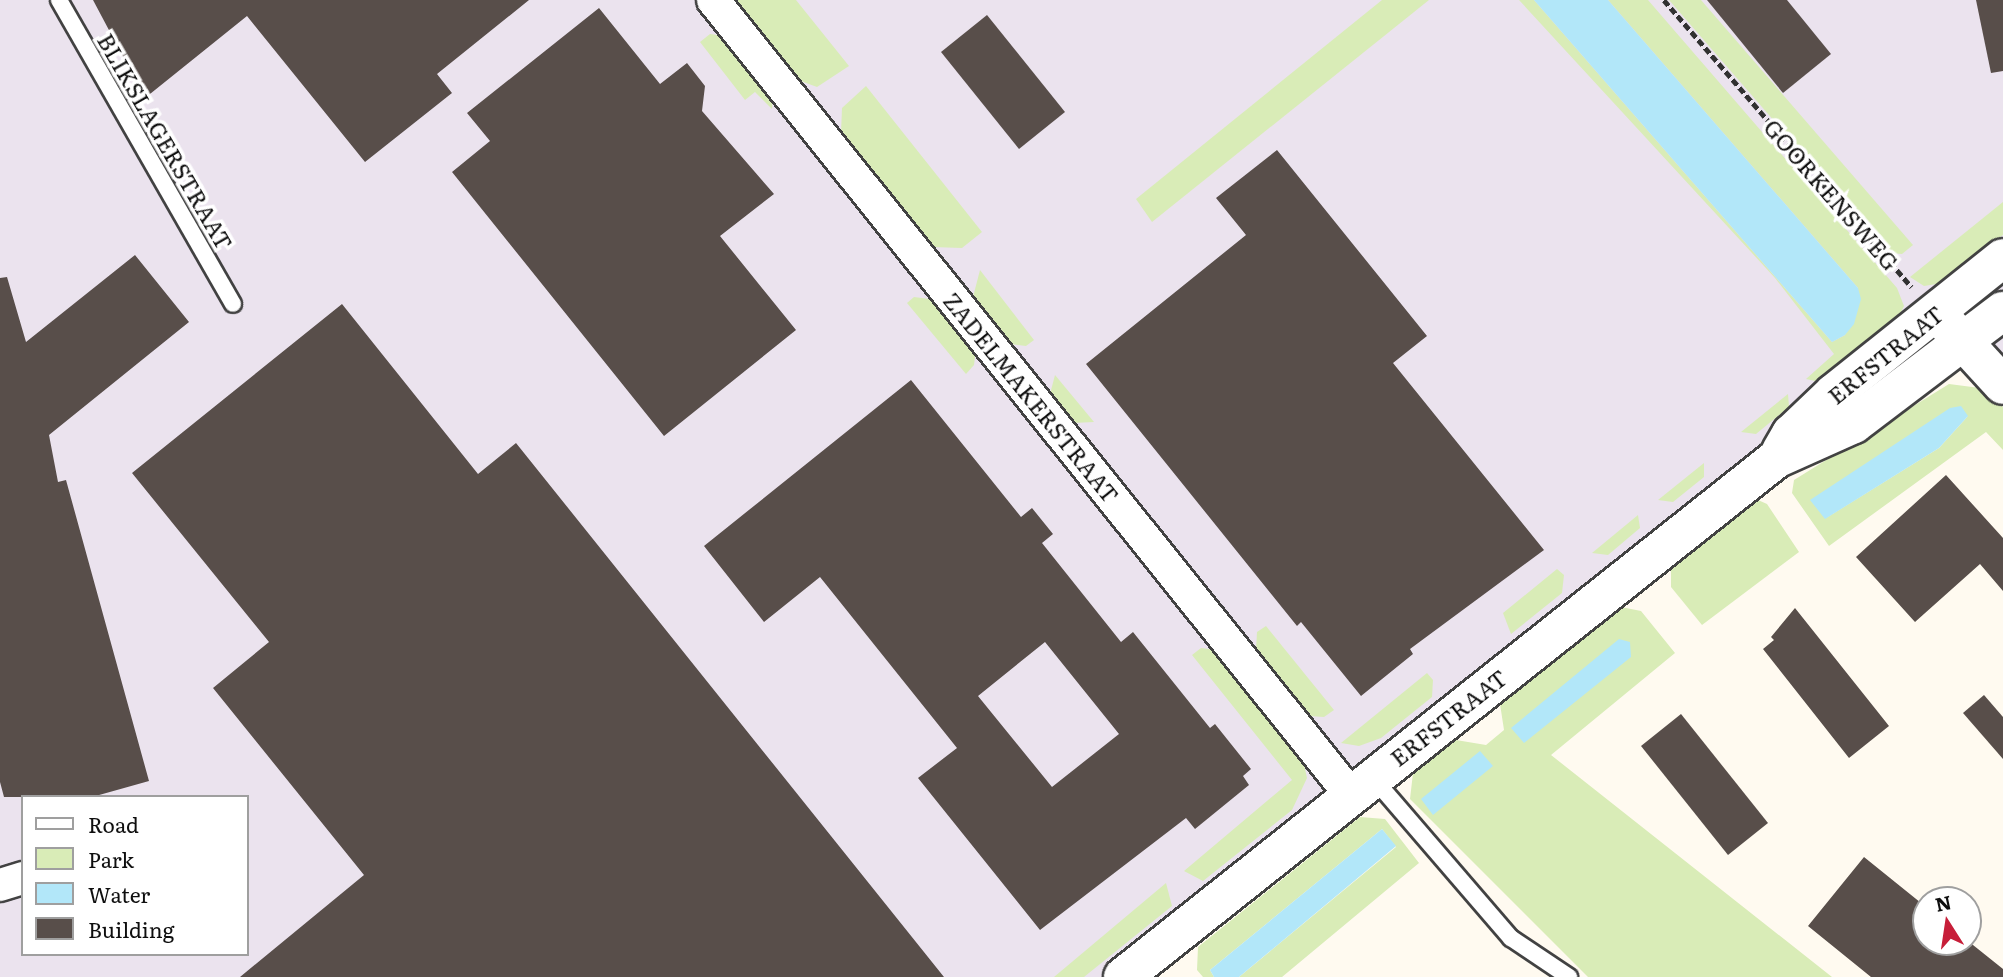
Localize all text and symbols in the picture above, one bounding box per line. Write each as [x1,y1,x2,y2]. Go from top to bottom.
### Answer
street label: BLIKSLAGERSTRAAT [93,28,239,254]
street label: GOORKENSWEG [1759,113,1905,275]
street label: ZADELMAKERSTRAAT [939,286,1125,508]
street label: ERFSTRAAT [1822,299,1948,409]
street label: ERFSTRAAT [1384,663,1512,771]
legend [21,795,248,956]
text: Road [88,808,139,839]
text: Park [88,843,134,874]
text: Water [88,878,150,909]
north arrow [1912,886,1982,956]
text: N [1932,887,1954,918]
text: Building [88,913,174,944]

